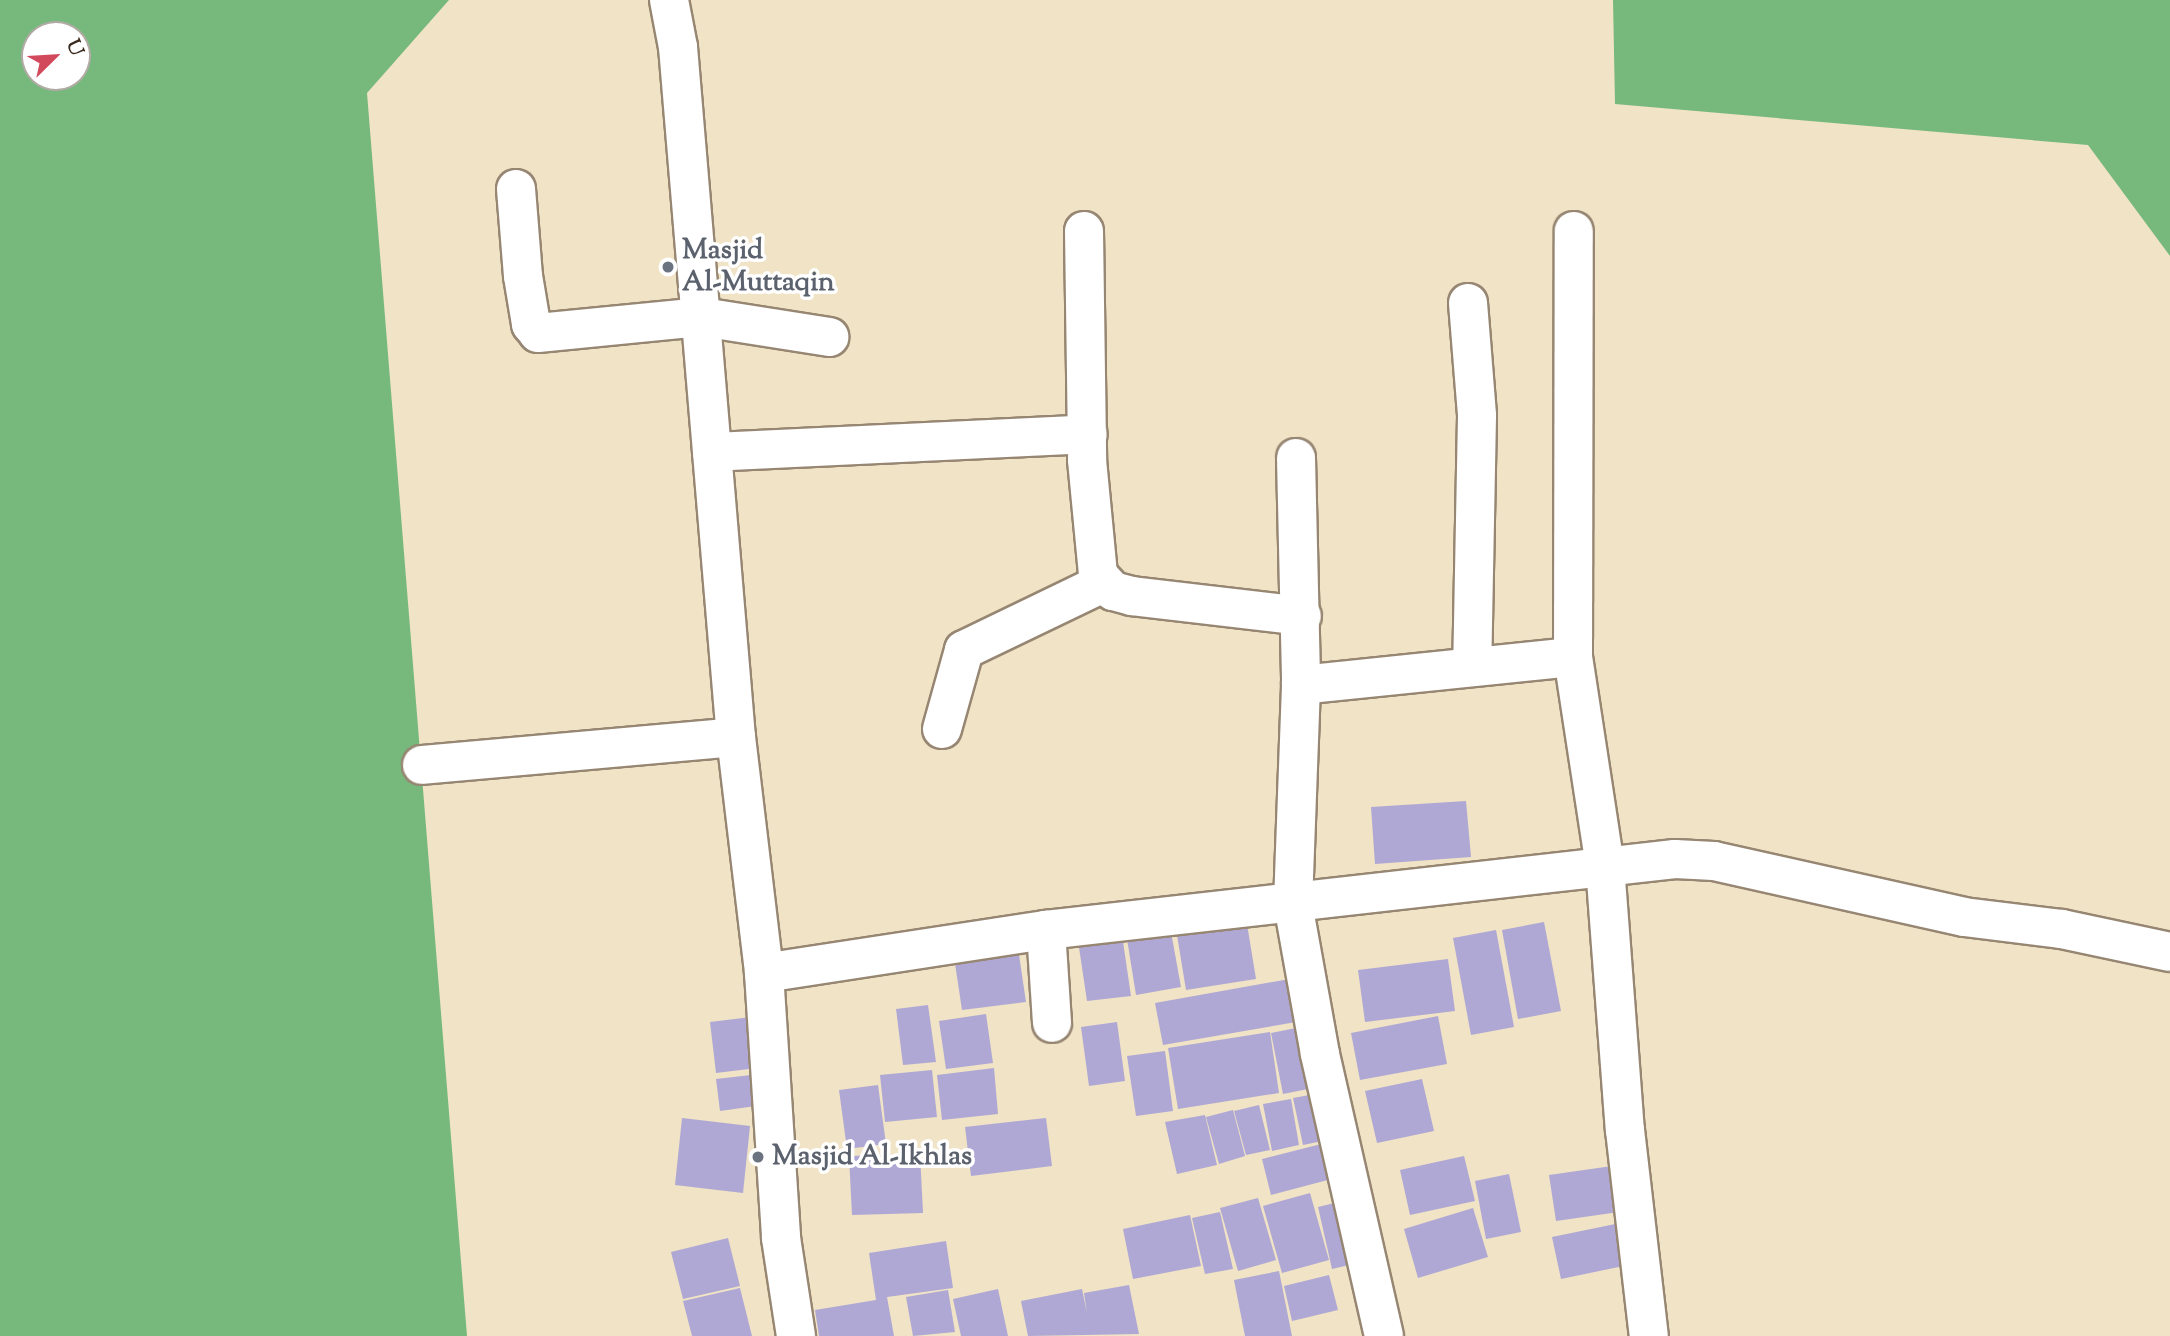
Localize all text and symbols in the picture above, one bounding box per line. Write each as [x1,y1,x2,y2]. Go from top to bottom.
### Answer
north arrow [21,21,91,91]
text: U [58,35,89,61]
place label: Masjid Al-Muttaqin [682,234,835,300]
marker: Masjid Al-Muttaqin [660,259,676,275]
place label: Masjid Al-Ikhlas [772,1140,972,1174]
marker: Masjid Al-Ikhlas [750,1149,766,1165]

